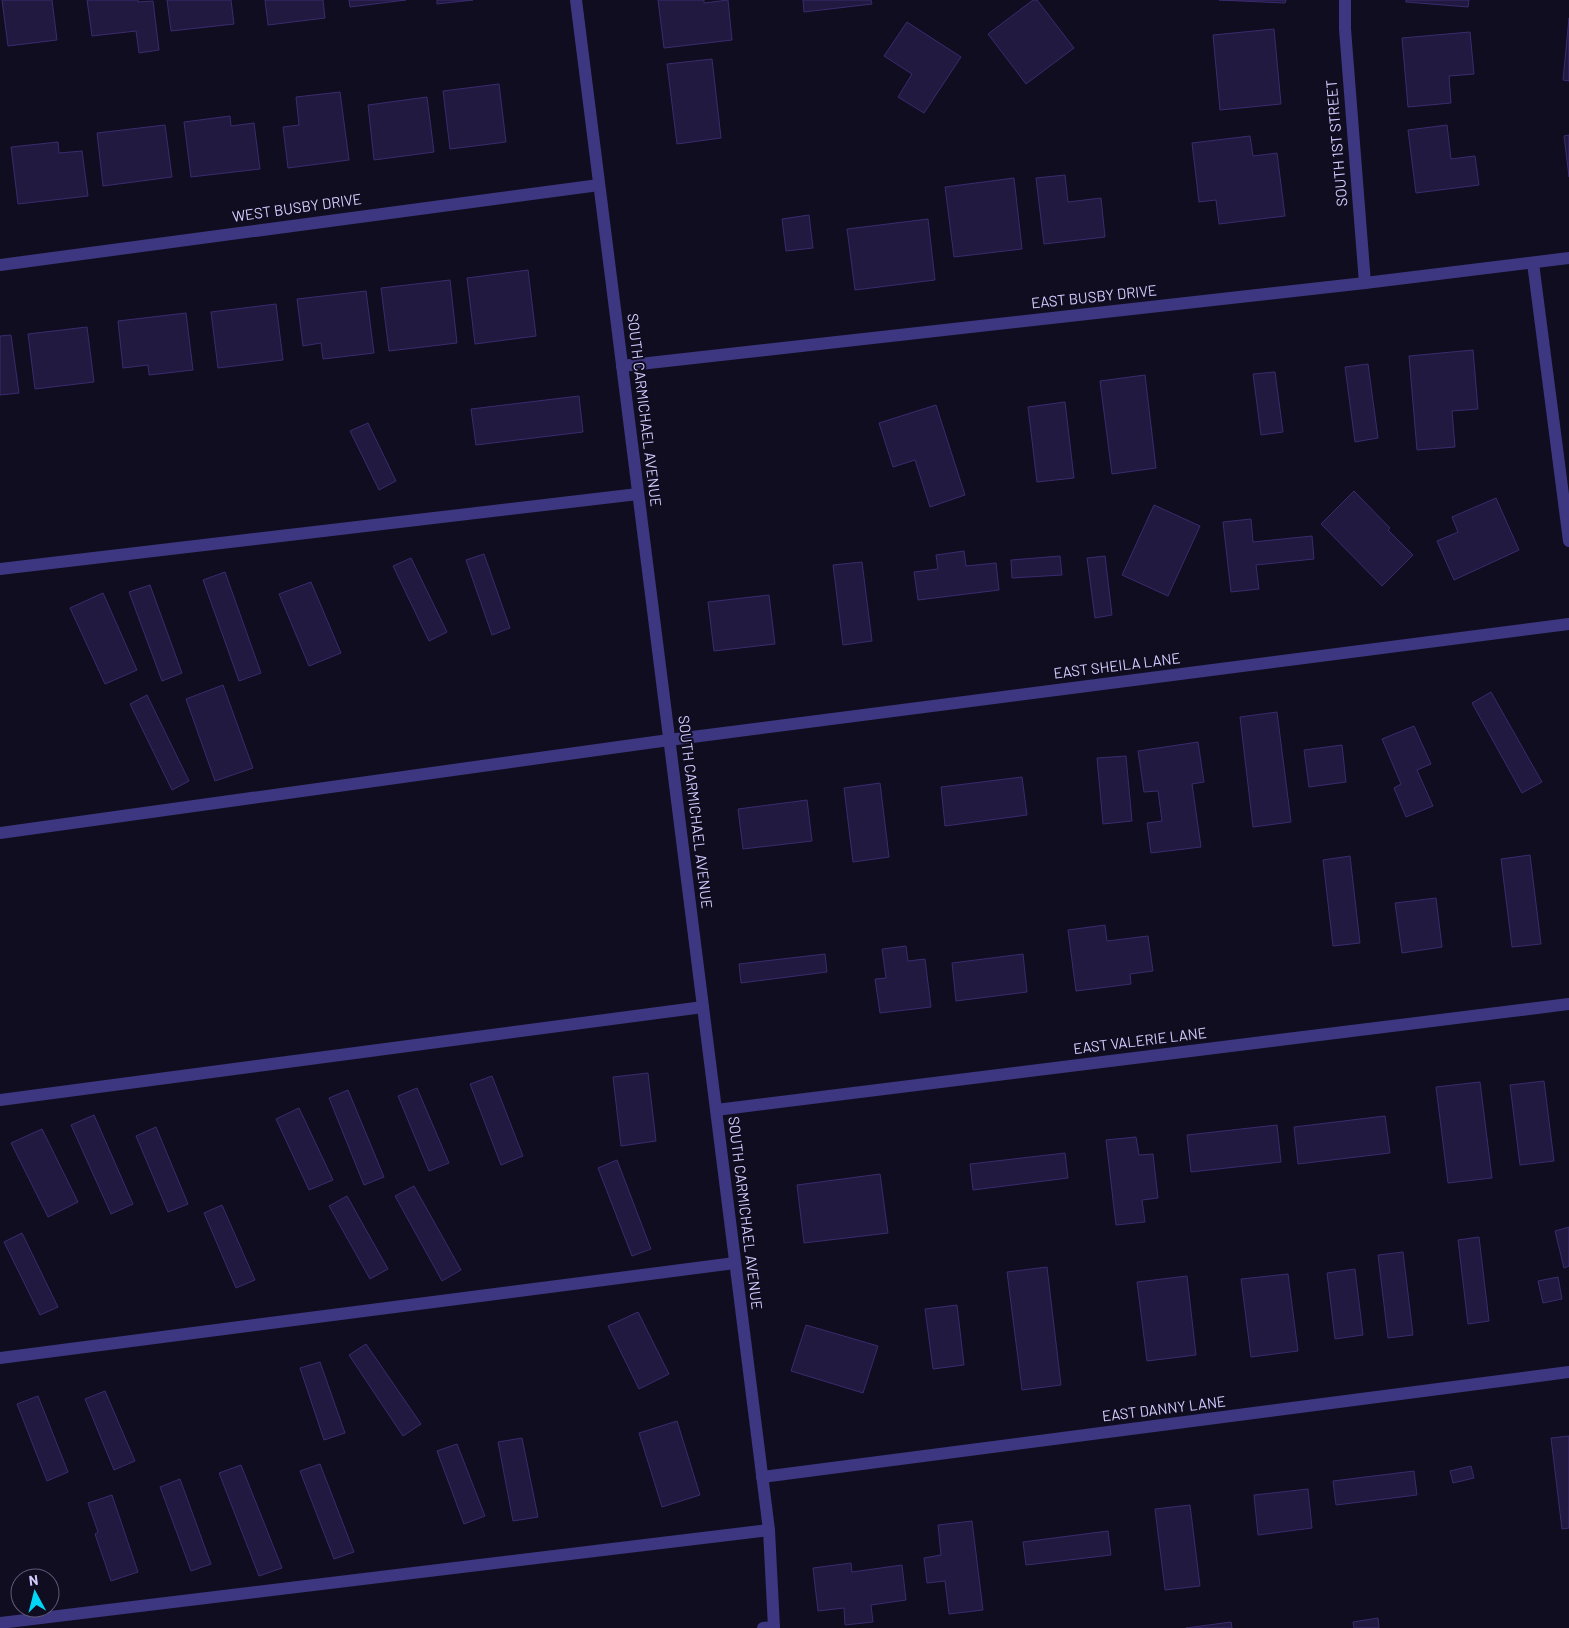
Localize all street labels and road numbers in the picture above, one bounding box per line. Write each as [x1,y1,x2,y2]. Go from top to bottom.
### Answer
street label: SOUTH 1ST STREET [1321,79,1351,207]
street label: WEST BUSBY DRIVE [231,189,363,225]
street label: EAST BUSBY DRIVE [1030,280,1158,312]
street label: SOUTH CARMICHAEL AVENUE [624,312,666,508]
street label: EAST SHEILA LANE [1052,648,1181,682]
street label: SOUTH CARMICHAEL AVENUE [675,714,717,910]
street label: EAST VALERIE LANE [1072,1023,1208,1057]
street label: SOUTH CARMICHAEL AVENUE [725,1115,767,1311]
street label: EAST DANNY LANE [1101,1391,1227,1425]

